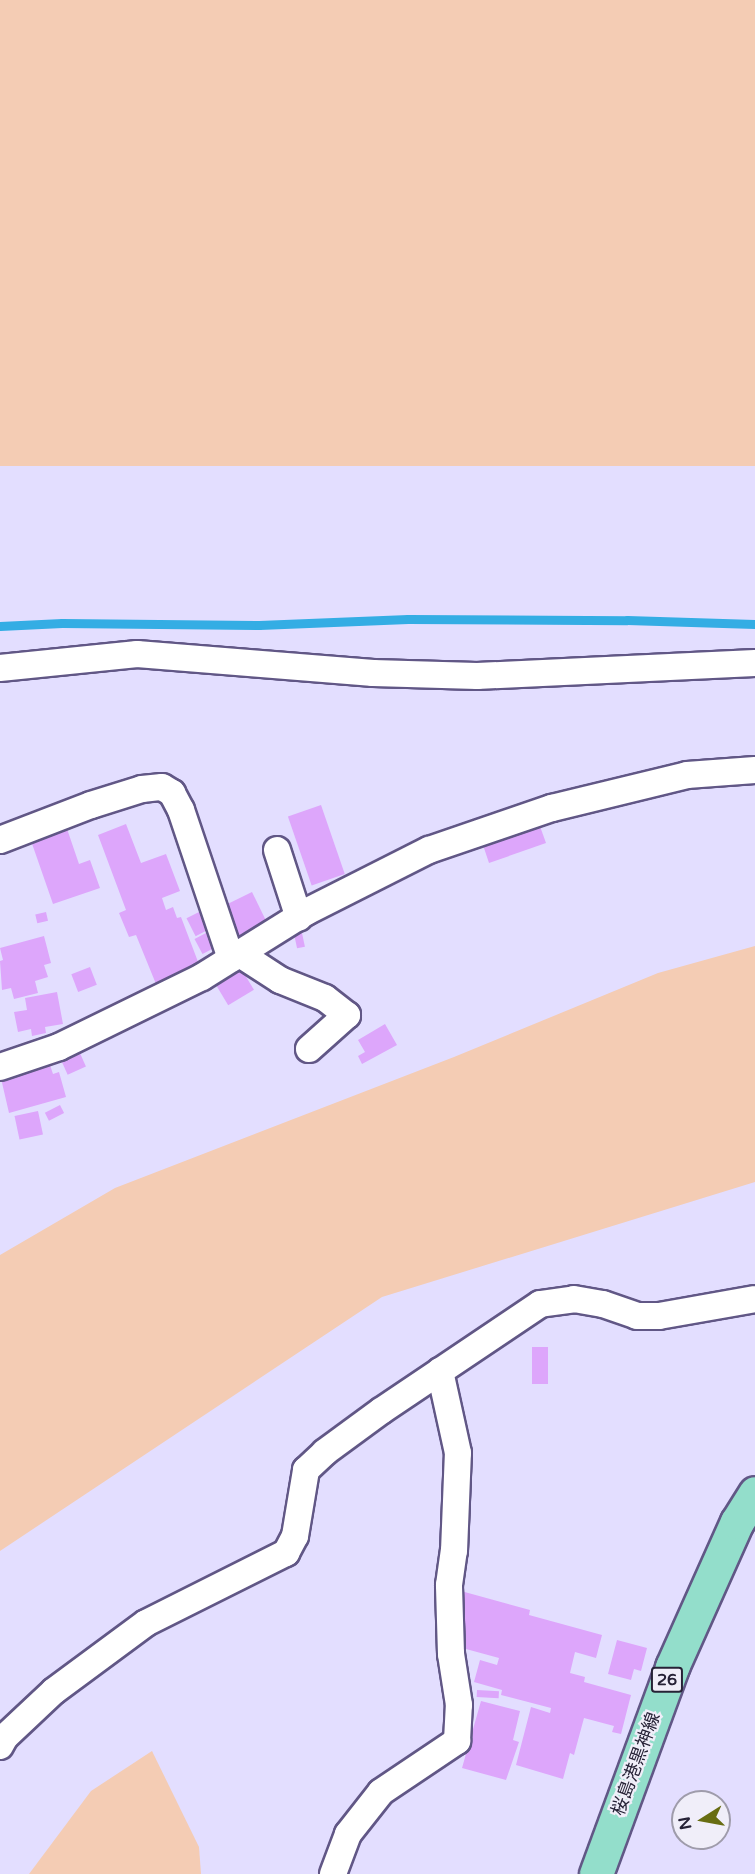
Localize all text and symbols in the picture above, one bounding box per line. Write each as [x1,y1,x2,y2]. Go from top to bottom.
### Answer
road number: 26 [650,1667,684,1693]
street label: 桜島港黒神線 [607,1710,665,1818]
north arrow [671,1790,731,1850]
text: N [674,1815,696,1831]

